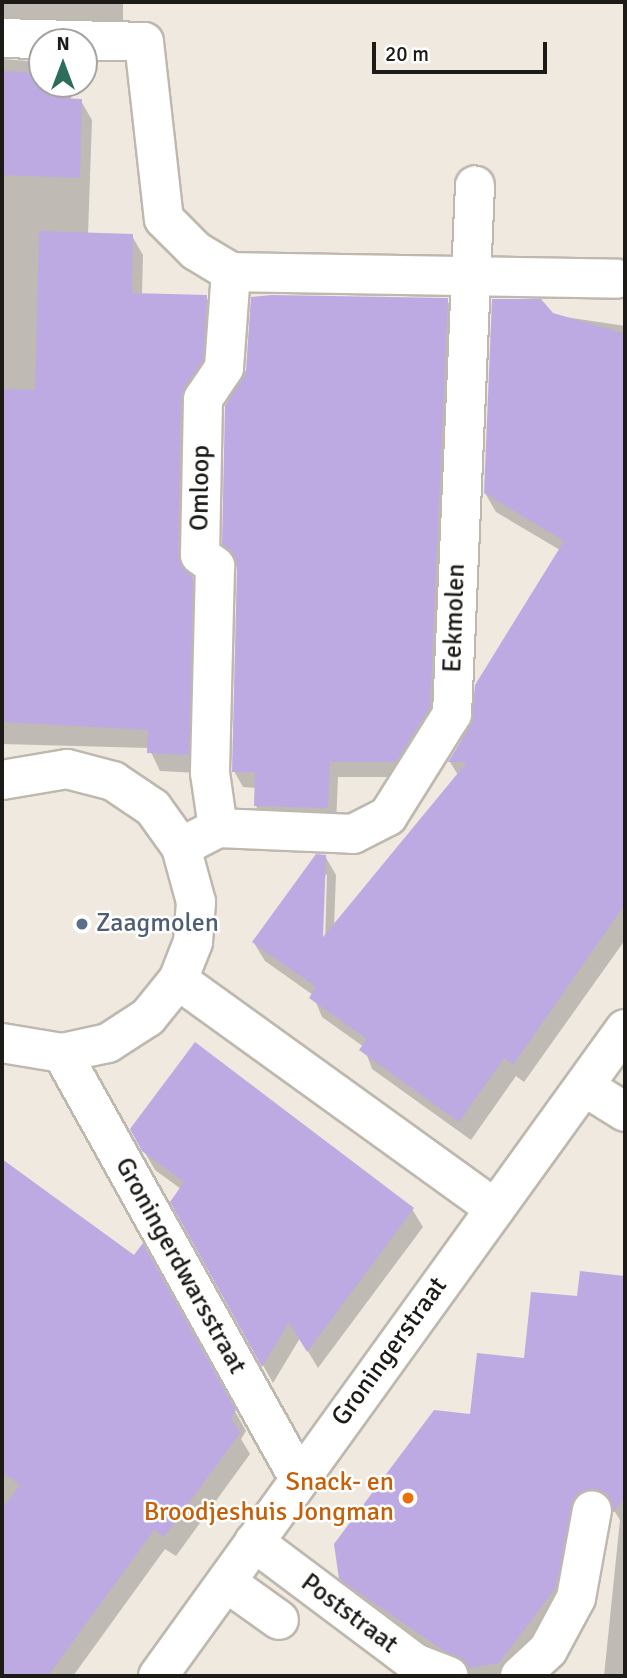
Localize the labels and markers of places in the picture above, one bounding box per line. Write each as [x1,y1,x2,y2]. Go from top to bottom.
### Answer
place label: Zaagmolen [96,908,219,940]
marker: Zaagmolen [74,916,90,932]
place label: Snack- en Broodjeshuis Jongman [144,1467,394,1528]
marker: Snack- en Broodjeshuis Jongman [400,1490,416,1506]

